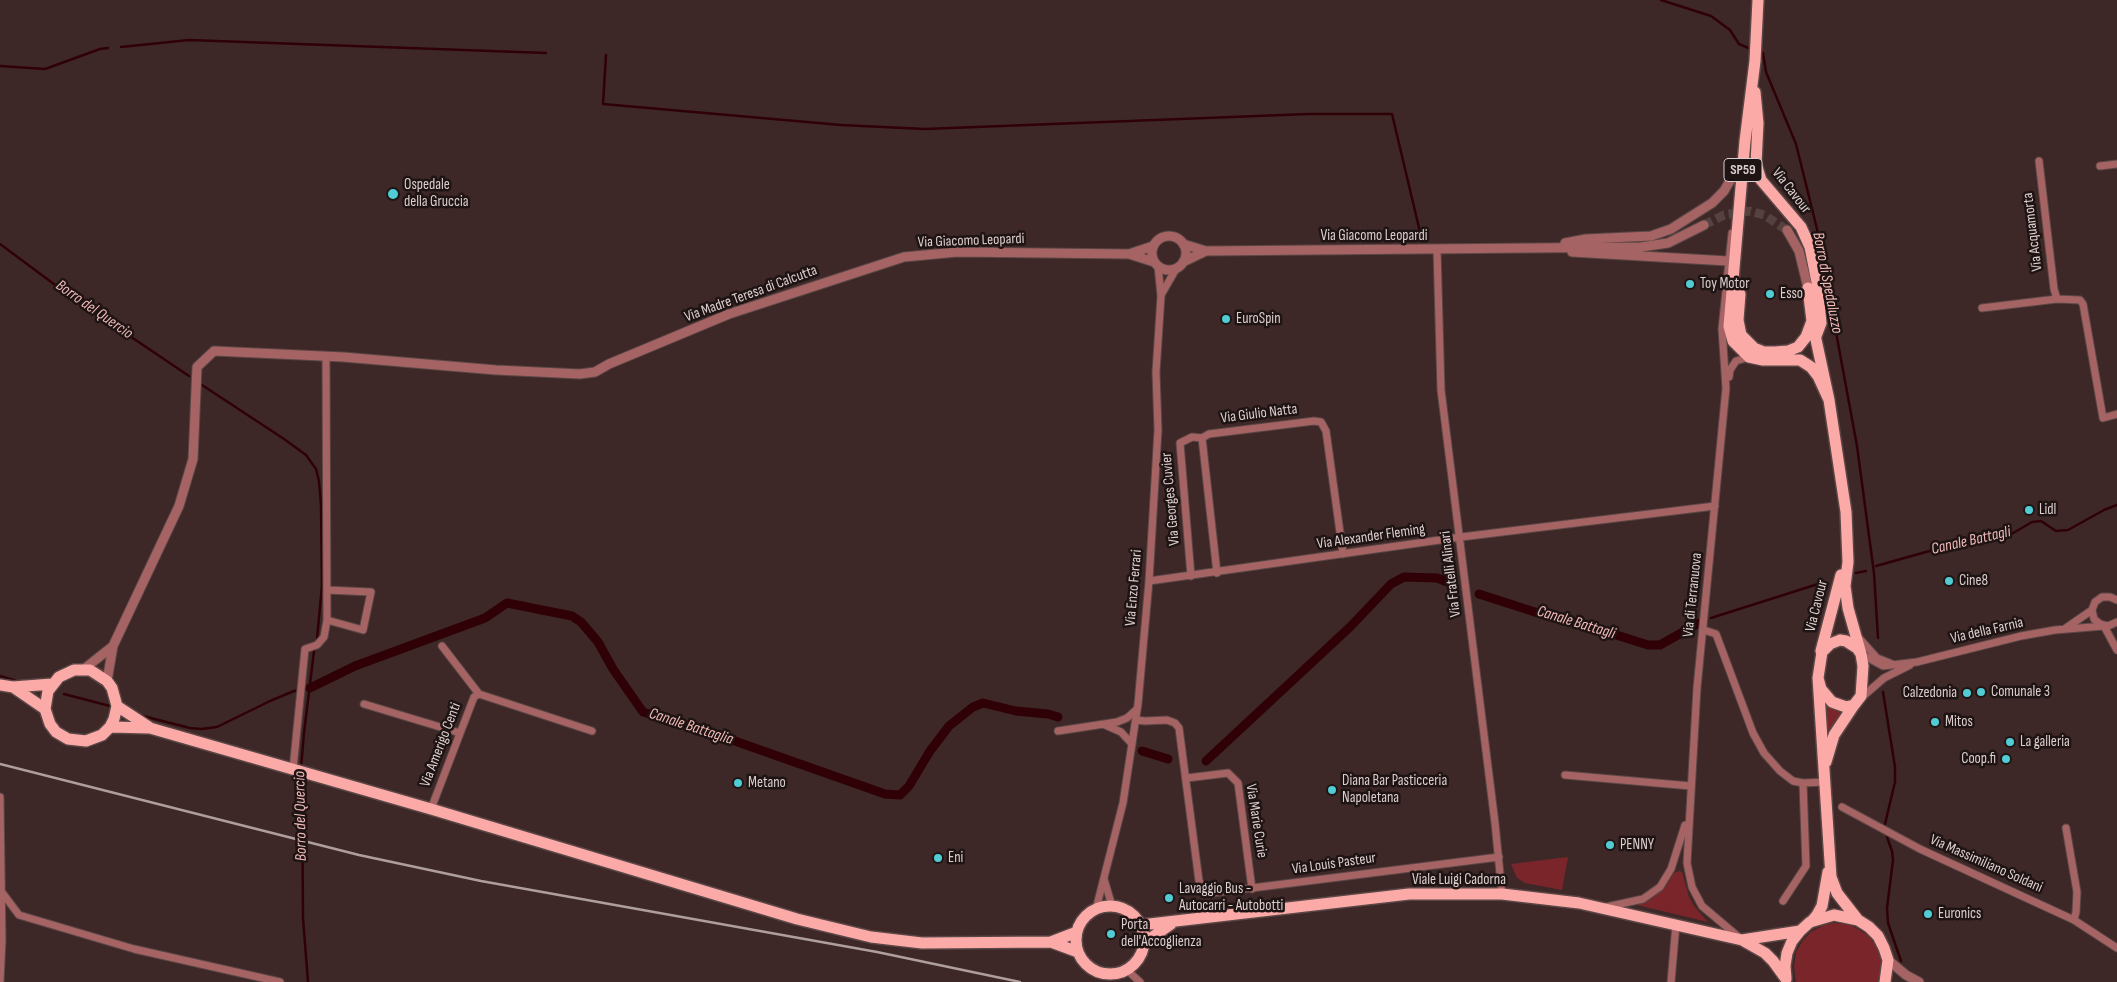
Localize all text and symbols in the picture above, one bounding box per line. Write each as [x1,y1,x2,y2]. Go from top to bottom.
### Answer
road number: SP59 [1724,158,1762,182]
street label: Via Cavour [1768,165,1814,217]
place label: Ospedale della Gruccia [404,176,469,211]
marker: Ospedale della Gruccia [386,187,400,201]
street label: Via Acquamorta [2019,192,2047,272]
street label: Via Giacomo Leopardi [1321,227,1427,245]
street label: Via Giacomo Leopardi [917,230,1025,252]
water label: Borro di Spedaluzzo [1808,231,1846,335]
street label: Via Madre Teresa di Calcutta [682,262,820,326]
place label: Toy Motor [1700,275,1749,293]
water label: Borro del Quercio [52,276,136,344]
marker: Toy Motor [1684,278,1696,290]
place label: Esso [1780,285,1803,303]
marker: Esso [1764,288,1776,300]
place label: EuroSpin [1236,310,1281,328]
marker: EuroSpin [1220,313,1232,325]
street label: Via Giulio Natta [1220,400,1298,428]
street label: Via Georges Cuvier [1158,452,1184,546]
place label: Lidl [2039,501,2056,519]
marker: Lidl [2023,504,2035,516]
street label: Via Alexander Fleming [1316,521,1426,553]
water label: Canale Battagli [1929,523,2013,559]
street label: Via Fratelli Alinari [1437,530,1465,618]
street label: Via Enzo Ferrari [1122,549,1146,627]
street label: Via di Terranuova [1680,552,1706,638]
place label: Cine8 [1959,572,1988,590]
marker: Cine8 [1943,575,1955,587]
street label: Via Cavour [1802,578,1832,634]
water label: Canale Battagli [1535,602,1617,644]
street label: Via della Farnia [1949,614,2025,648]
place label: Comunale 3 [1991,683,2050,701]
place label: Calzedonia [1903,684,1957,702]
marker: Comunale 3 [1975,686,1987,698]
marker: Calzedonia [1961,687,1973,699]
street label: Via Amerigo Centi [417,700,465,790]
water label: Canale Battaglia [647,704,735,750]
place label: Mitos [1945,713,1973,731]
marker: Mitos [1929,716,1941,728]
place label: La galleria [2020,733,2070,751]
marker: La galleria [2004,736,2016,748]
place label: Coop.fi [1961,750,1996,768]
marker: Coop.fi [2000,753,2012,765]
water label: Borro del Quercio [291,771,311,861]
place label: Diana Bar Pasticceria Napoletana [1342,772,1447,807]
place label: Metano [748,774,786,792]
marker: Metano [732,777,744,789]
street label: Via Marie Curie [1241,783,1271,859]
marker: Diana Bar Pasticceria Napoletana [1326,784,1338,796]
street label: Via Massimiliano Soldani [1927,831,2045,897]
place label: PENNY [1620,836,1654,854]
marker: PENNY [1604,839,1616,851]
place label: Eni [948,849,963,867]
street label: Via Louis Pasteur [1291,849,1377,879]
marker: Eni [932,852,944,864]
street label: Viale Luigi Cadorna [1412,871,1506,889]
place label: Lavaggio Bus - Autocarri - Autobotti [1179,880,1283,915]
marker: Lavaggio Bus - Autocarri - Autobotti [1163,892,1175,904]
place label: Euronics [1938,905,1981,923]
marker: Euronics [1922,908,1934,920]
place label: Porta dell'Accoglienza [1121,916,1201,951]
marker: Porta dell'Accoglienza [1105,928,1117,940]

